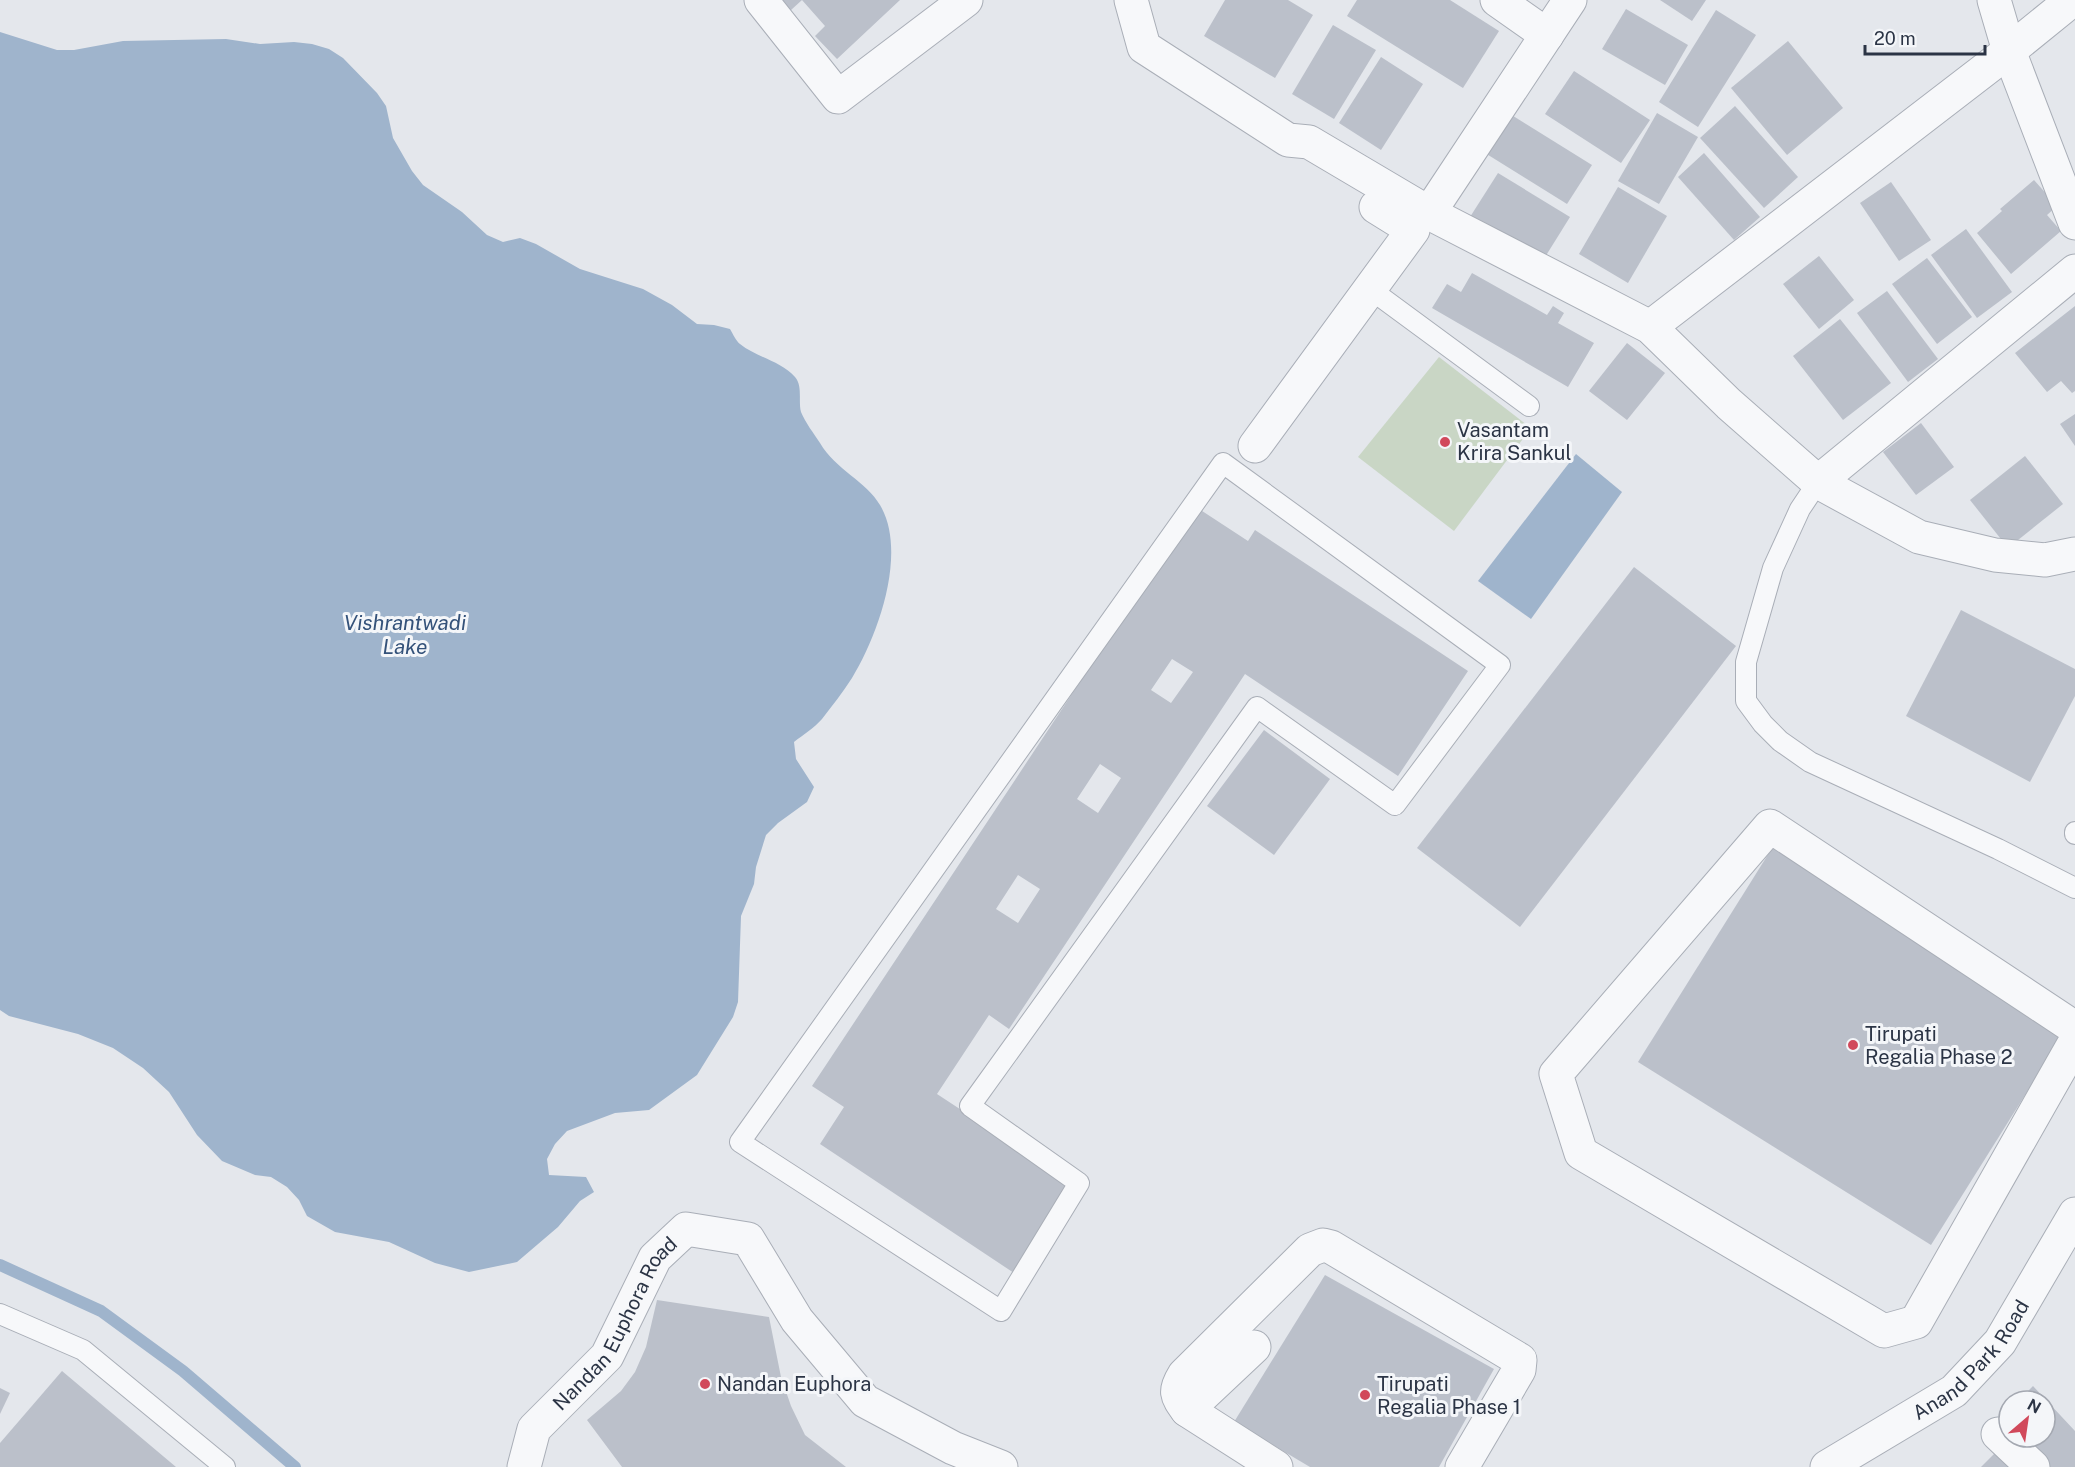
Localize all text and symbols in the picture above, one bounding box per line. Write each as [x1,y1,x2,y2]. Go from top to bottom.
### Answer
scale bar [1865,18,1985,56]
text: 20 m [1874,28,1916,49]
place label: Vasantam Krira Sankul [1457,418,1572,465]
marker: Vasantam Krira Sankul [1438,435,1452,449]
water label: Vishrantwadi Lake [344,610,466,659]
place label: Tirupati Regalia Phase 2 [1865,1022,2013,1069]
marker: Tirupati Regalia Phase 2 [1846,1038,1860,1052]
street label: Nandan Euphora Road [548,1232,682,1415]
street label: Anand Park Road [1908,1296,2034,1425]
place label: Nandan Euphora [717,1372,871,1396]
place label: Tirupati Regalia Phase 1 [1377,1372,1521,1419]
marker: Nandan Euphora [698,1377,712,1391]
marker: Tirupati Regalia Phase 1 [1358,1388,1372,1402]
north arrow [1997,1389,2057,1449]
text: N [2024,1395,2044,1418]

